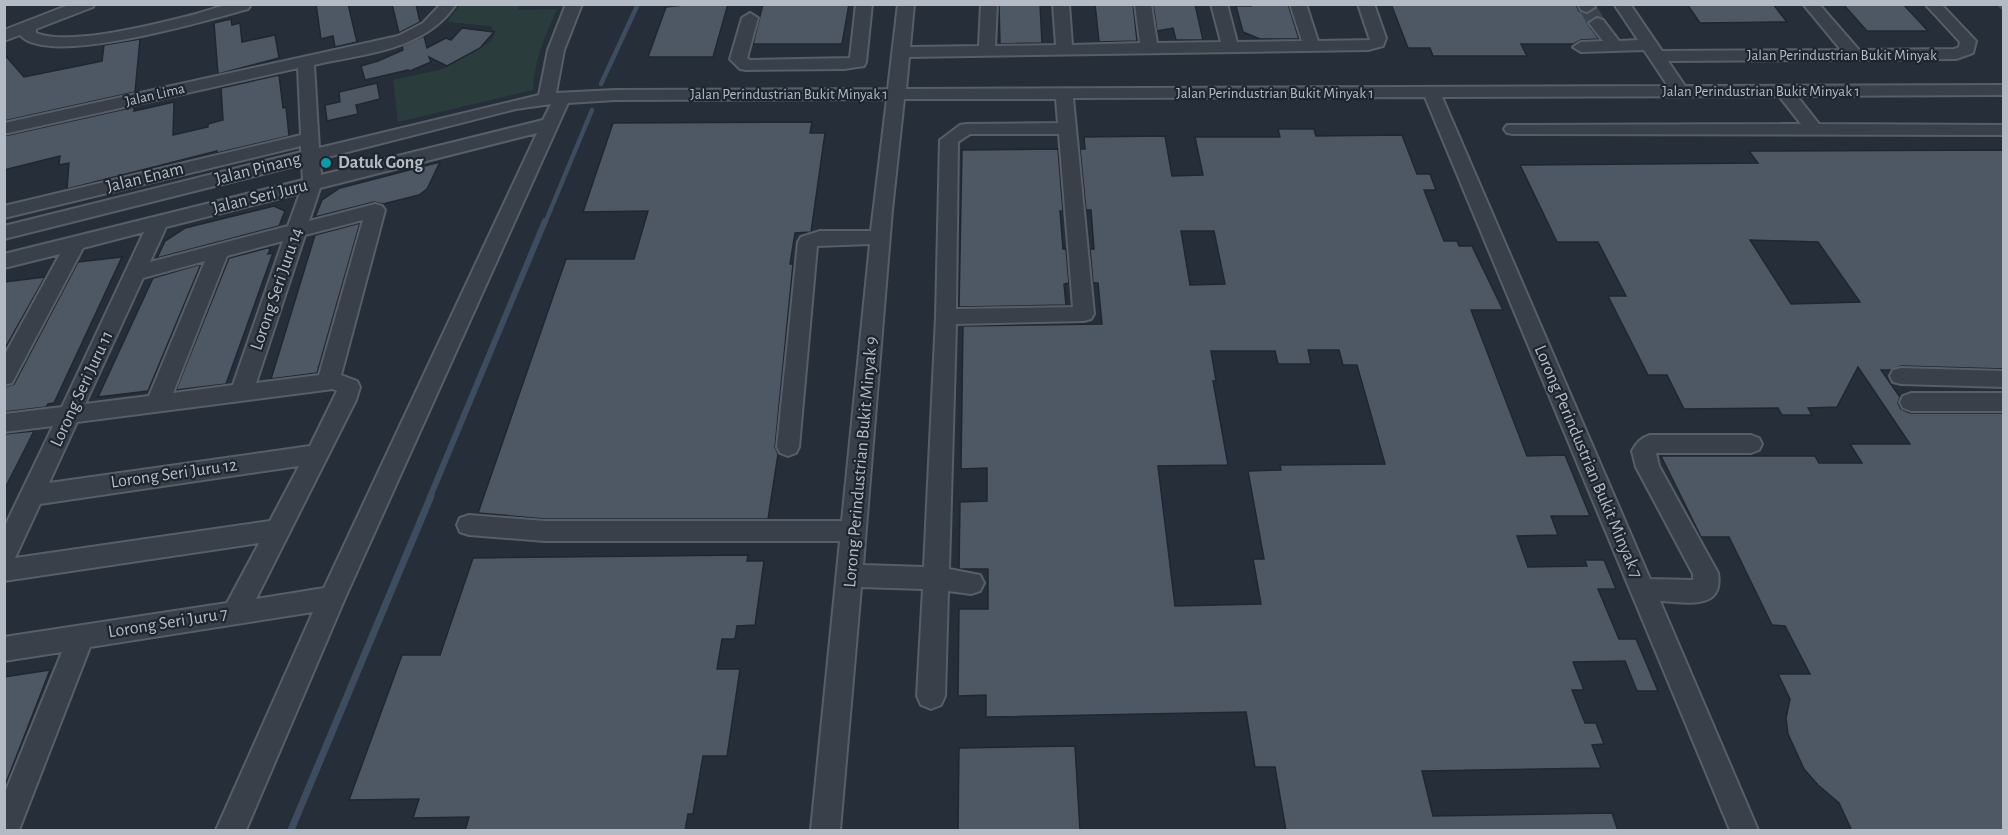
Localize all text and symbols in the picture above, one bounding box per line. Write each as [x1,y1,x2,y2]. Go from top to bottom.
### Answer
street label: Jalan Perindustrian Bukit Minyak [1747,48,1937,63]
street label: Jalan Lima [124,81,186,109]
street label: Jalan Perindustrian Bukit Minyak 1 [1662,84,1860,99]
street label: Jalan Perindustrian Bukit Minyak 1 [1176,86,1374,101]
street label: Jalan Perindustrian Bukit Minyak 1 [690,87,888,102]
street label: Jalan Pinang [213,150,303,188]
place label: Datuk Gong [338,154,424,172]
marker: Datuk Gong [319,156,333,170]
street label: Jalan Enam [105,160,185,196]
street label: Jalan Seri Juru [211,176,309,218]
street label: Lorong Seri Juru 14 [248,225,306,353]
street label: Lorong Seri Juru 11 [47,328,117,450]
street label: Lorong Perindustrian Bukit Minyak 9 [841,336,881,588]
street label: Lorong Perindustrian Bukit Minyak 7 [1531,343,1645,581]
street label: Lorong Seri Juru 12 [110,456,238,492]
street label: Lorong Seri Juru 7 [107,605,229,641]

